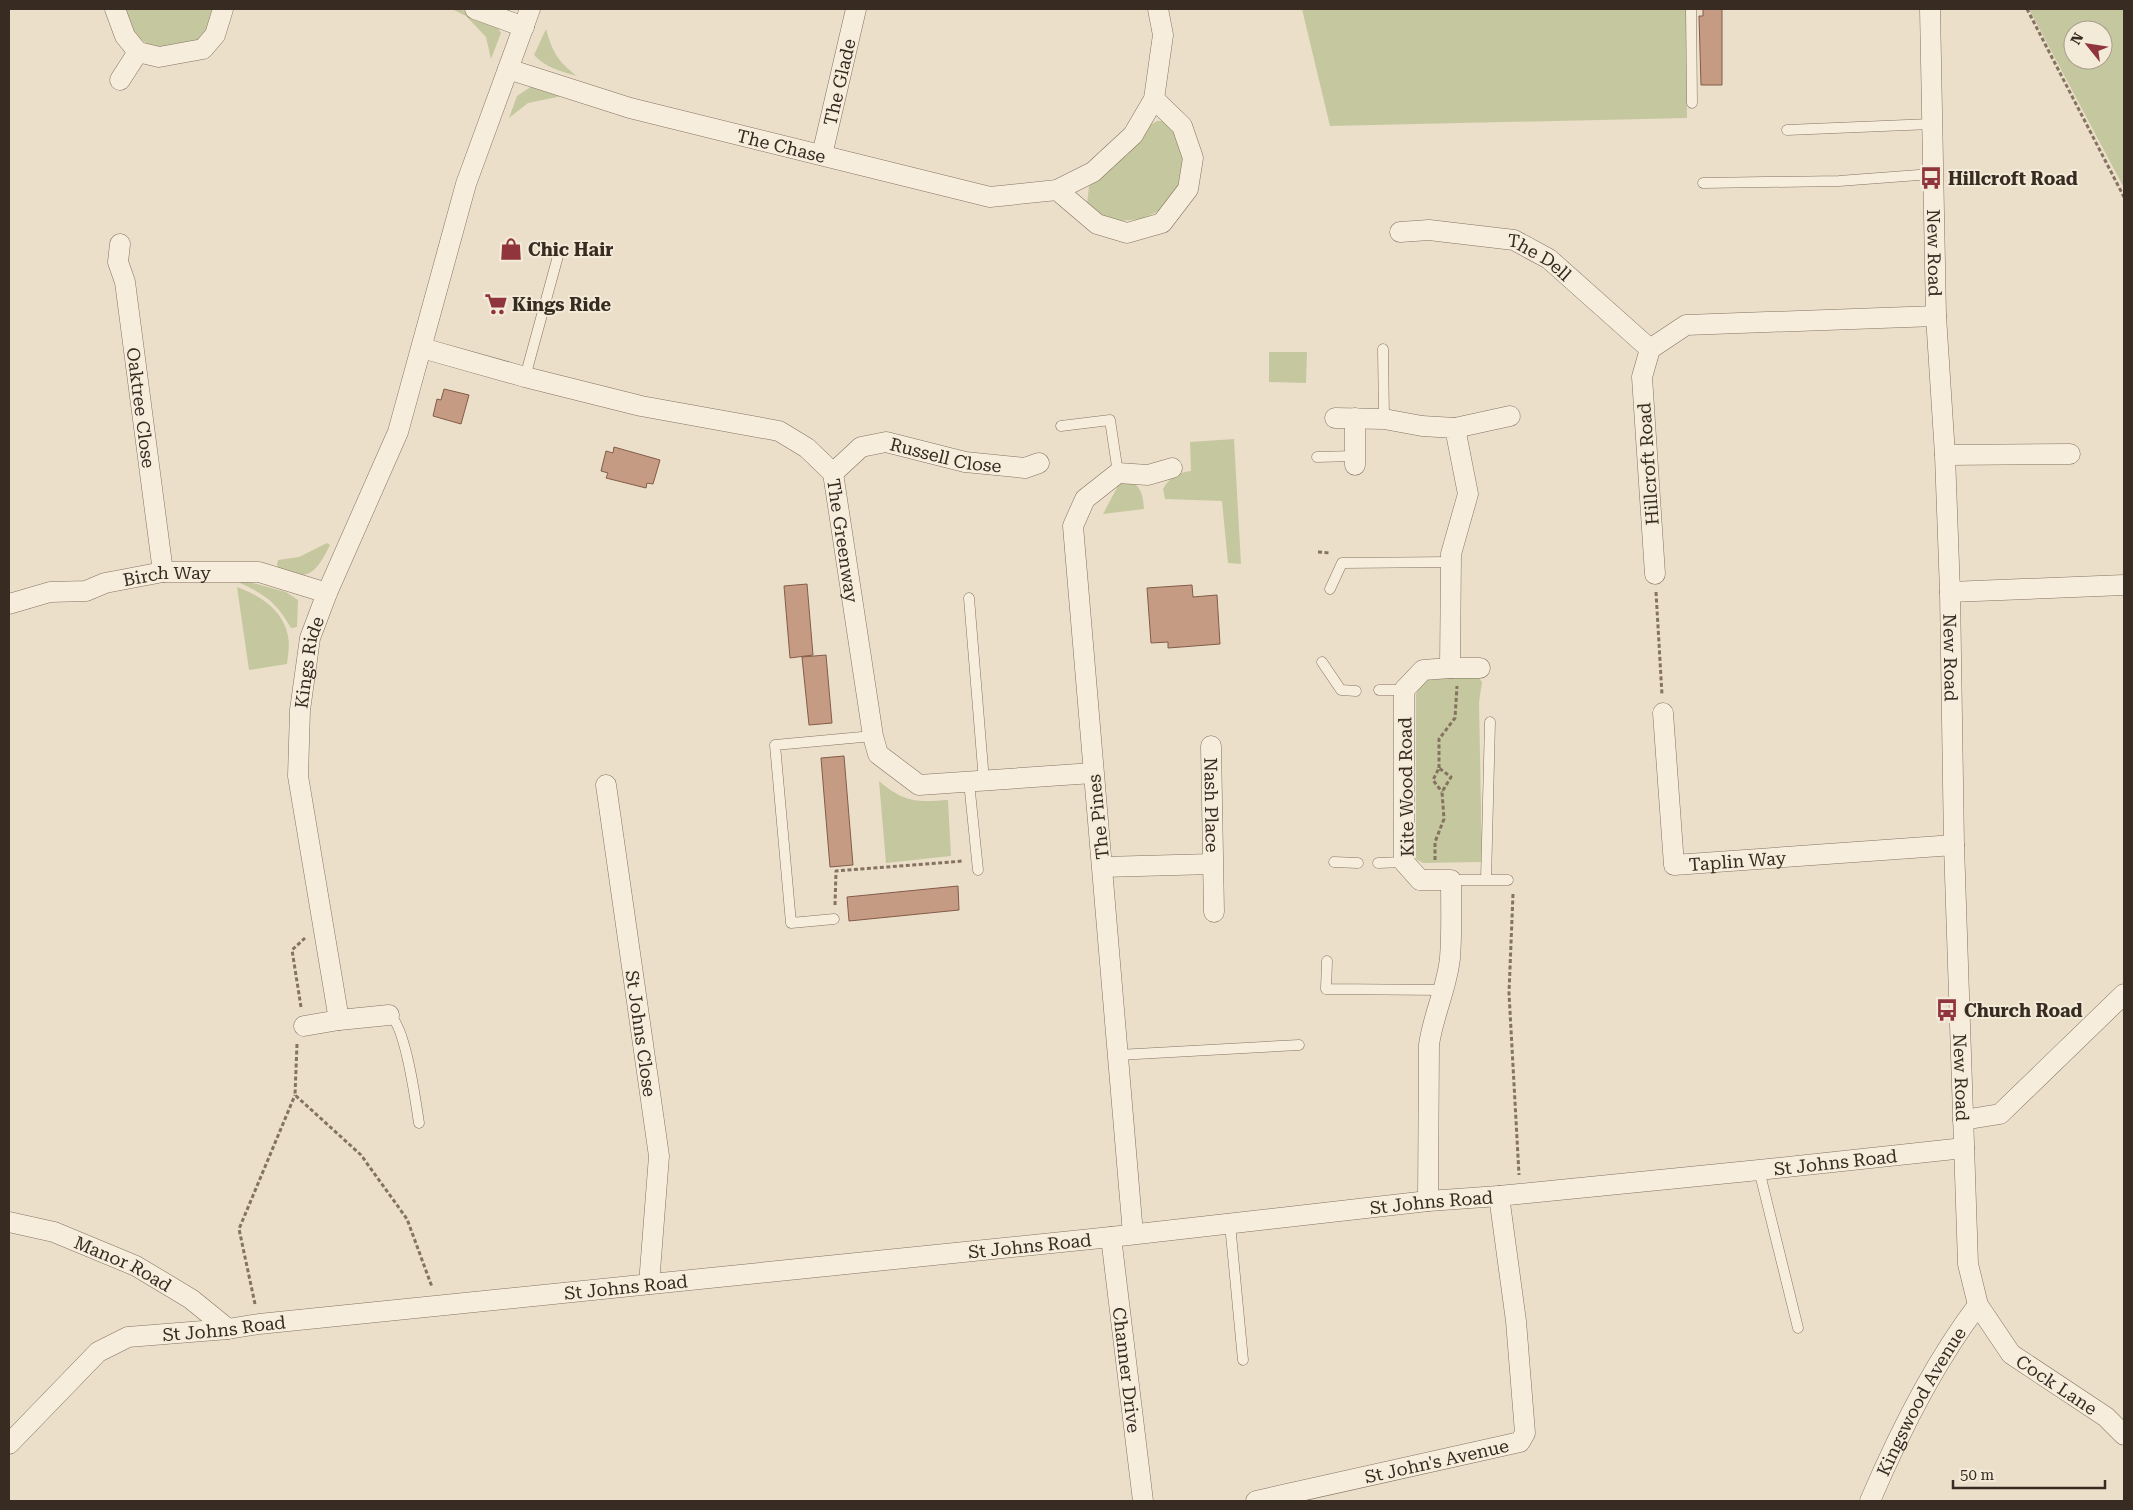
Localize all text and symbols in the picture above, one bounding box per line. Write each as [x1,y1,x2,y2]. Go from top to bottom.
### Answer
north arrow [2063,20,2113,70]
text: N [2067,30,2086,47]
street label: The Glade [819,36,859,128]
street label: The Chase [735,124,828,167]
bus stop icon: Hillcroft Road [1918,165,1944,191]
place label: Hillcroft Road [1948,168,2078,189]
street label: New Road [1923,209,1946,297]
street label: The Dell [1507,229,1576,285]
shop icon: Chic Hair [498,236,524,262]
place label: Chic Hair [528,239,613,260]
supermarket icon: Kings Ride [483,291,509,317]
place label: Kings Ride [512,294,611,315]
street label: Oaktree Close [123,346,160,469]
street label: Hillcroft Road [1633,402,1663,526]
street label: Russell Close [888,433,1003,476]
street label: The Greenway [823,477,863,604]
street label: Birch Way [121,562,211,590]
street label: Kings Ride [290,613,328,710]
street label: New Road [1940,614,1962,702]
street label: Kite Wood Road [1394,716,1418,857]
street label: Nash Place [1201,757,1223,853]
street label: The Pines [1083,773,1113,861]
street label: Taplin Way [1688,847,1787,874]
street label: St Johns Close [622,969,661,1098]
bus stop icon: Church Road [1934,997,1960,1023]
place label: Church Road [1964,1000,2083,1021]
street label: New Road [1950,1033,1974,1122]
street label: St Johns Road [1773,1145,1899,1179]
street label: St Johns Road [1368,1186,1494,1218]
street label: St Johns Road [967,1229,1093,1262]
street label: Manor Road [71,1231,176,1296]
street label: St Johns Road [563,1270,689,1303]
street label: Channer Drive [1109,1306,1145,1434]
street label: St Johns Road [162,1311,287,1345]
street label: Kingswood Avenue [1872,1323,1970,1479]
street label: Cock Lane [2012,1350,2101,1419]
street label: St John's Avenue [1362,1434,1511,1487]
scale bar [1953,1458,2106,1490]
text: 50 m [1960,1466,1995,1484]

